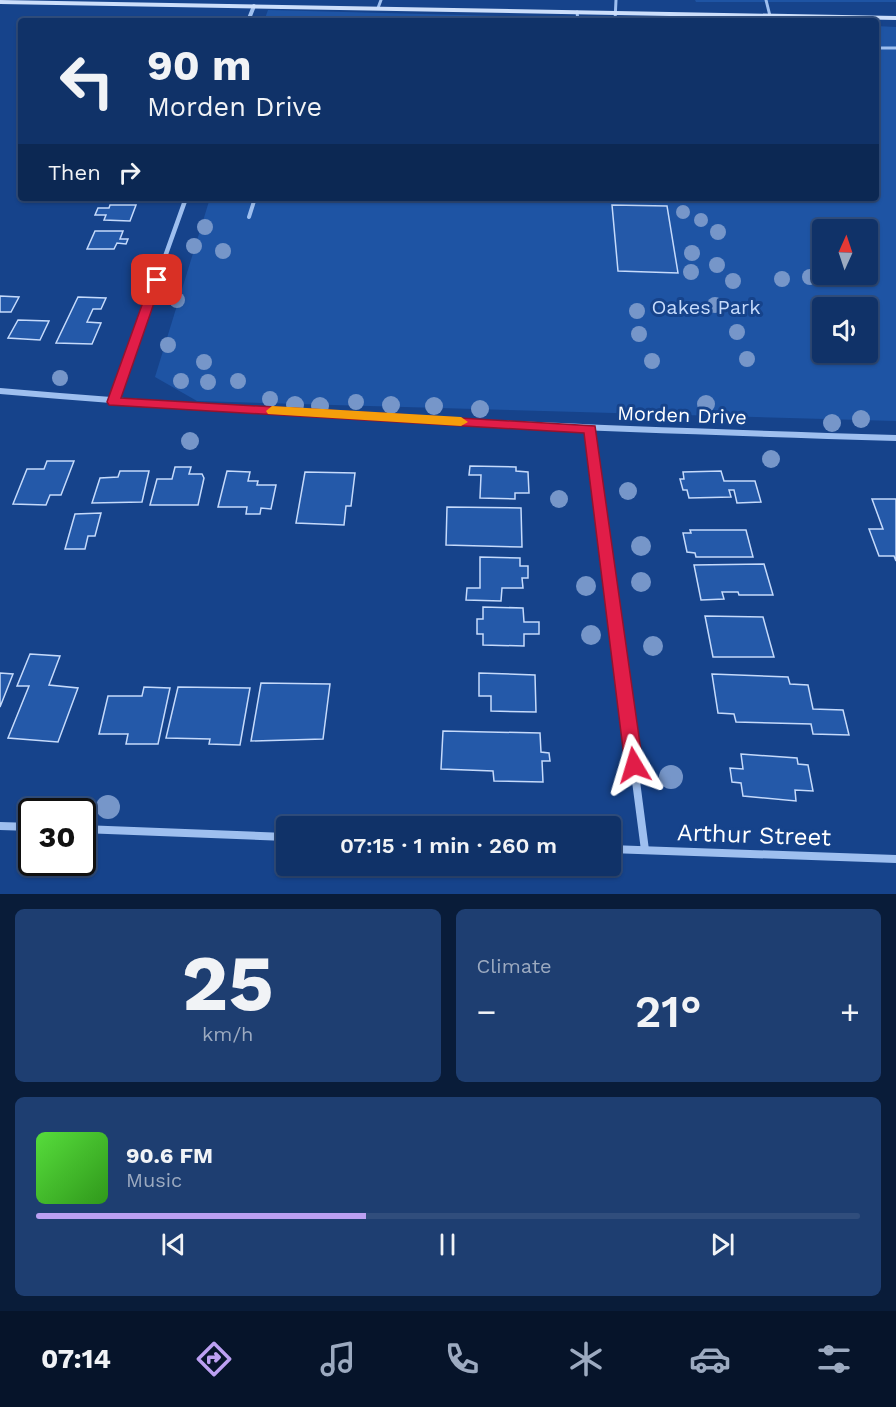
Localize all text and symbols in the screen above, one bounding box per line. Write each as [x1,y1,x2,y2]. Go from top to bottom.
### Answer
text: 90 m [147,41,251,90]
icon: left [48,42,126,120]
text: Morden Drive [147,91,322,123]
icon: right [113,156,146,189]
text: Then [48,160,101,185]
north arrow [812,219,878,285]
map controls [812,219,878,363]
pin [131,254,182,305]
icon: arrive [140,263,173,296]
park label: Oakes Park [651,295,761,319]
button: sound [812,297,878,363]
street label: Morden Drive [617,401,747,429]
position arrow [602,733,666,797]
speed limit sign: 30 [18,798,96,876]
street label: Arthur Street [676,818,832,852]
text: 07:15 · 1 min · 260 m [340,833,557,858]
text: 25 [182,937,274,1029]
text: Climate [477,954,552,978]
text: 21° [635,985,702,1038]
text: − [477,992,496,1031]
text: + [840,992,860,1031]
text: km/h [202,1022,254,1046]
text: 90.6 FM [126,1143,213,1168]
text: Music [126,1168,182,1192]
icon: previous [157,1228,190,1261]
icon: pause [431,1228,464,1261]
icon: next [706,1228,739,1261]
icon: directions [193,1338,235,1380]
icon: music [317,1338,359,1380]
icon: phone [441,1338,483,1380]
icon: climate [565,1338,607,1380]
icon: car [689,1338,731,1380]
icon: filters [813,1338,855,1380]
text: 07:14 [41,1343,111,1375]

